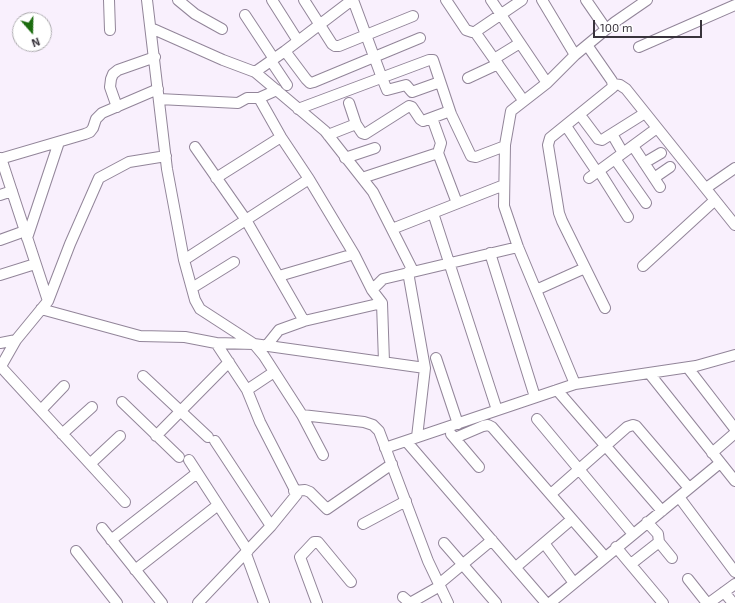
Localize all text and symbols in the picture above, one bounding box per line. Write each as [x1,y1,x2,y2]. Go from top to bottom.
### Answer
north arrow [12,12,52,52]
scale bar [595,12,704,38]
text: 100 m [600,20,632,34]
text: N [30,35,42,50]

